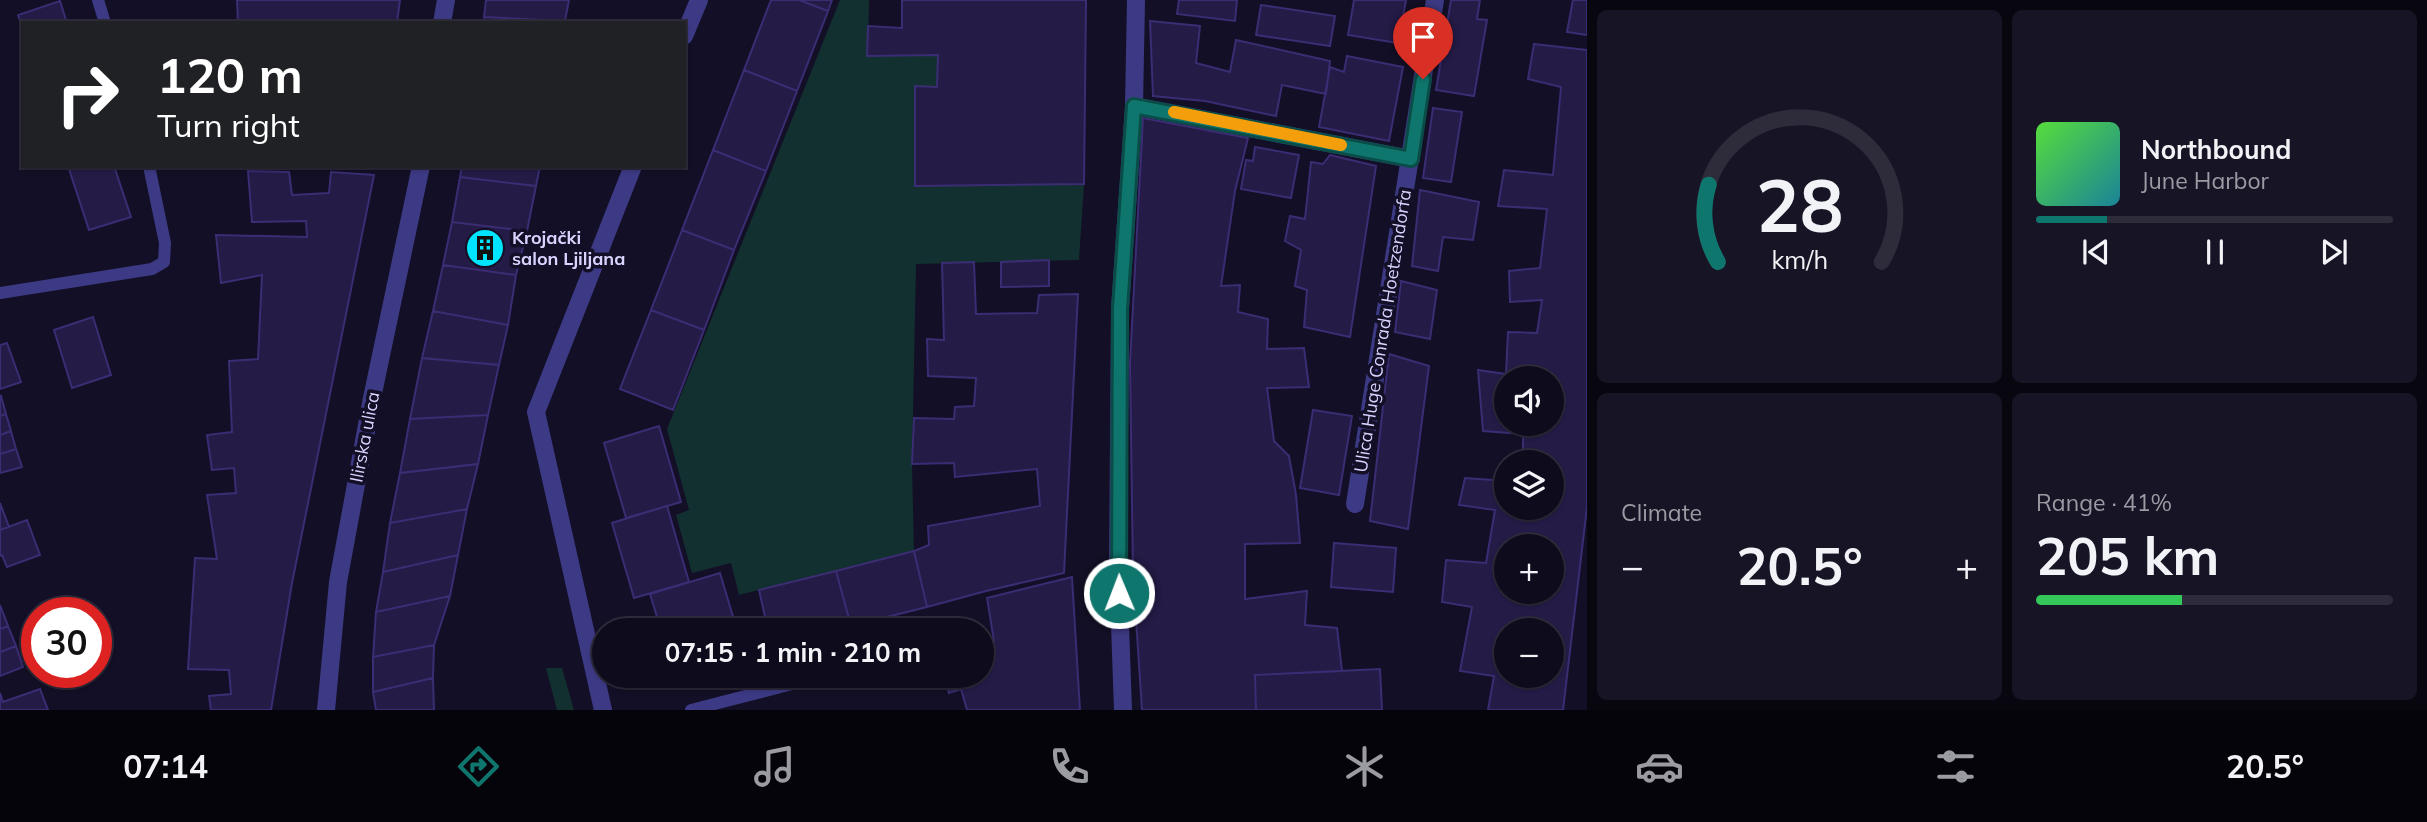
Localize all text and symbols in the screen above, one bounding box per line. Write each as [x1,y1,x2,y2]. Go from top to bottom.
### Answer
pin [1393,7,1453,79]
icon: arrive [1404,18,1442,56]
text: 120 m [157,44,303,105]
icon: right [42,49,133,140]
text: Turn right [157,105,300,145]
text: Northbound [2141,133,2291,166]
text: 28 [1756,160,1843,251]
text: June Harbor [2141,166,2269,195]
street label: Ulica Huge Conrada Hoetzendorfa [1349,188,1416,474]
place label: Krojački salon Ljiljana [512,226,625,270]
building icon: Krojački salon Ljiljana [464,227,506,269]
icon: previous [2077,233,2115,271]
icon: pause [2196,233,2234,271]
icon: next [2315,233,2353,271]
text: km/h [1771,244,1828,275]
map controls [1494,366,1564,688]
button: sound [1494,366,1564,436]
street label: Ilirska ulica [344,390,385,484]
button: layers [1494,450,1564,520]
text: Range · 41% [2036,488,2172,517]
text: Climate [1621,498,1702,527]
text: 205 km [2036,523,2219,588]
text: 20.5° [1736,533,1863,598]
button: + [1494,534,1564,604]
text: − [1621,542,1644,590]
text: + [1955,542,1978,590]
position arrow [1082,556,1156,630]
speed limit sign: 30 [21,597,112,688]
button: − [1494,618,1564,688]
text: 07:15 · 1 min · 210 m [665,636,921,669]
icon: directions [454,742,503,791]
icon: music [750,742,799,791]
icon: phone [1045,742,1094,791]
icon: climate [1340,742,1389,791]
icon: car [1635,742,1684,791]
icon: filters [1931,742,1980,791]
text: 07:14 [123,746,208,786]
text: 20.5° [2226,746,2304,786]

